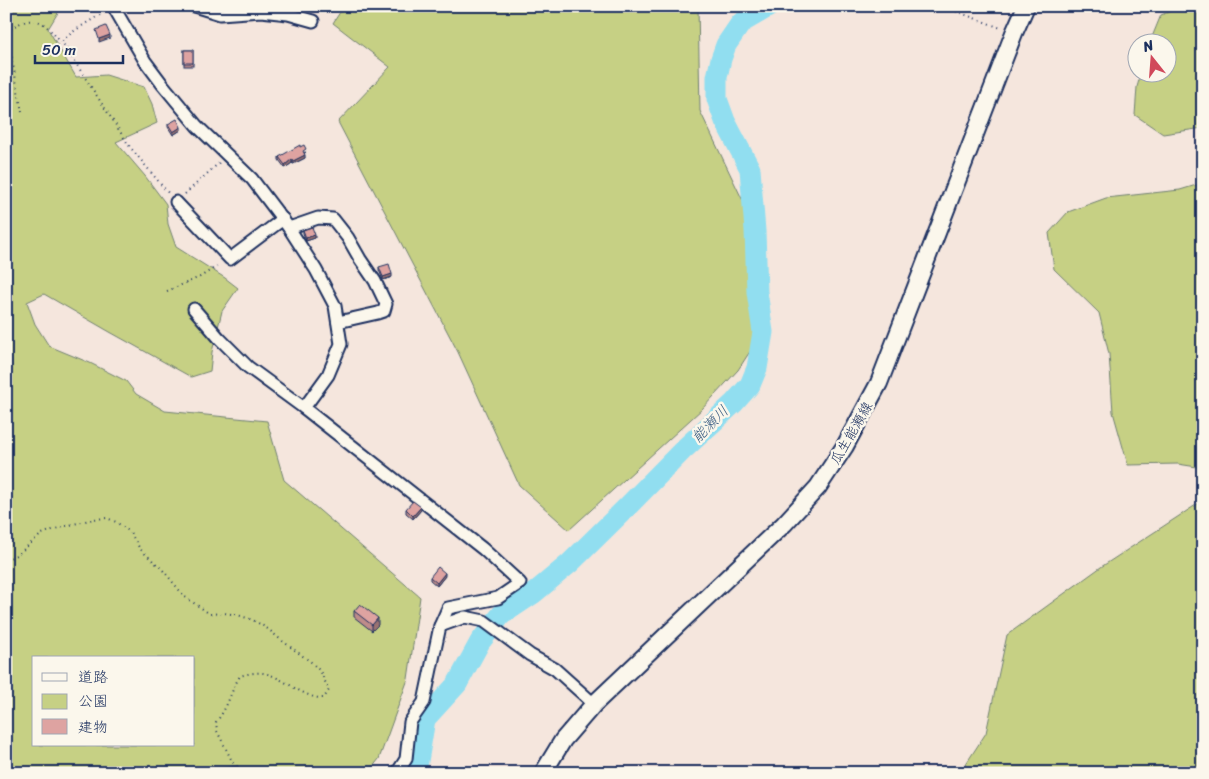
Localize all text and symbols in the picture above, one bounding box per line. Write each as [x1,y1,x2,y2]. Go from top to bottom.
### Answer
scale bar [35,32,122,64]
north arrow [1126,32,1176,82]
text: N [1139,33,1157,60]
text: 50 m [42,37,77,63]
street label: 瓜生能瀬線 [823,397,880,470]
water label: 能瀬川 [685,399,735,449]
legend [32,656,195,746]
text: 道路 [78,664,108,690]
text: 公園 [78,688,108,714]
text: 建物 [78,714,108,740]

